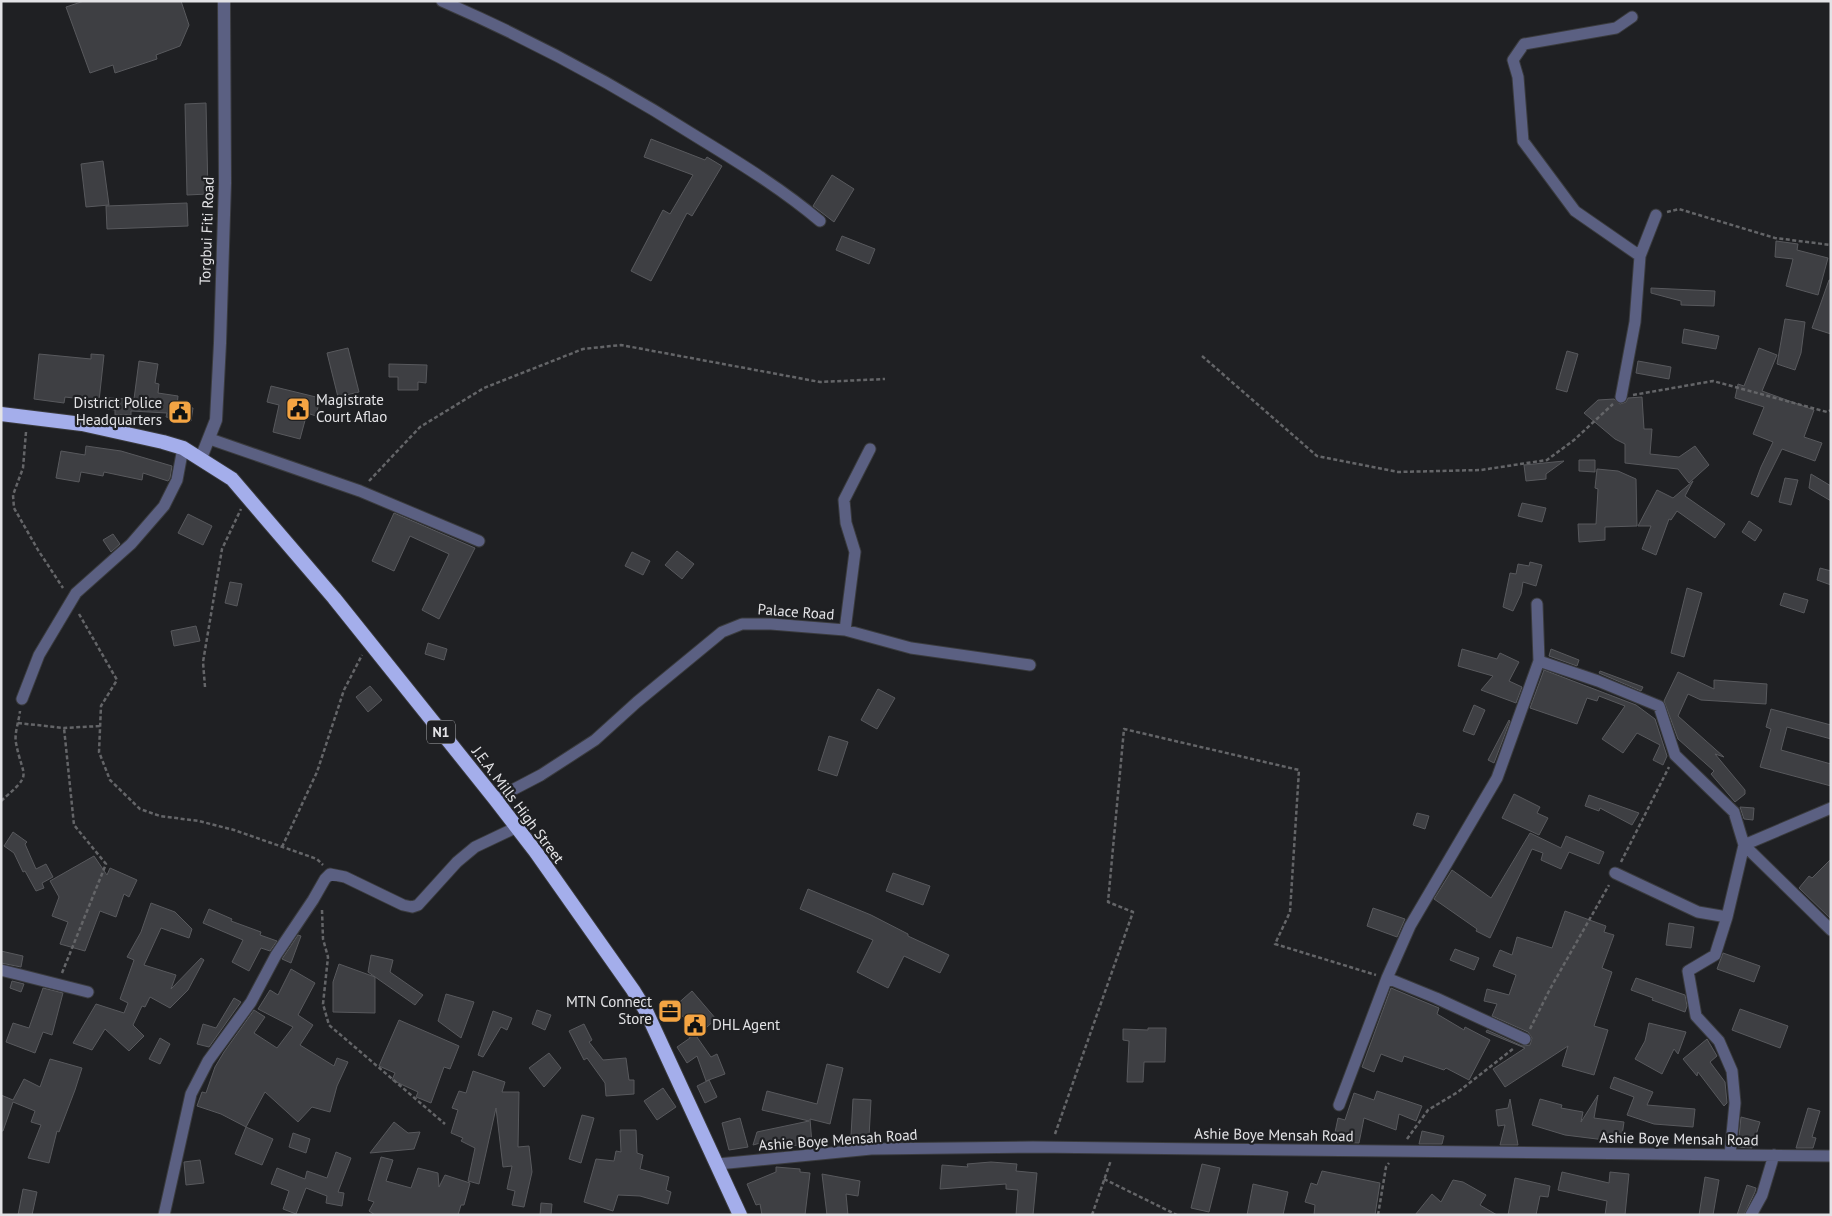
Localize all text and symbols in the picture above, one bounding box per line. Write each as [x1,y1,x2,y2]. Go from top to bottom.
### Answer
street label: Torgbui Fiti Road [195,176,218,286]
place label: Magistrate Court Aflao [316,390,387,426]
place label: District Police Headquarters [73,393,162,429]
public building icon: Magistrate Court Aflao [285,396,311,422]
public building icon: District Police Headquarters [167,399,193,425]
street label: Palace Road [757,599,835,624]
road number: N1 [427,720,455,744]
street label: J.E.A. Mills High Street [468,742,569,867]
place label: MTN Connect Store [566,992,652,1028]
office icon: MTN Connect Store [657,998,683,1024]
public building icon: DHL Agent [682,1012,708,1038]
place label: DHL Agent [712,1015,780,1034]
street label: Ashie Boye Mensah Road [758,1124,918,1155]
street label: Ashie Boye Mensah Road [1194,1124,1354,1145]
street label: Ashie Boye Mensah Road [1599,1128,1759,1149]

